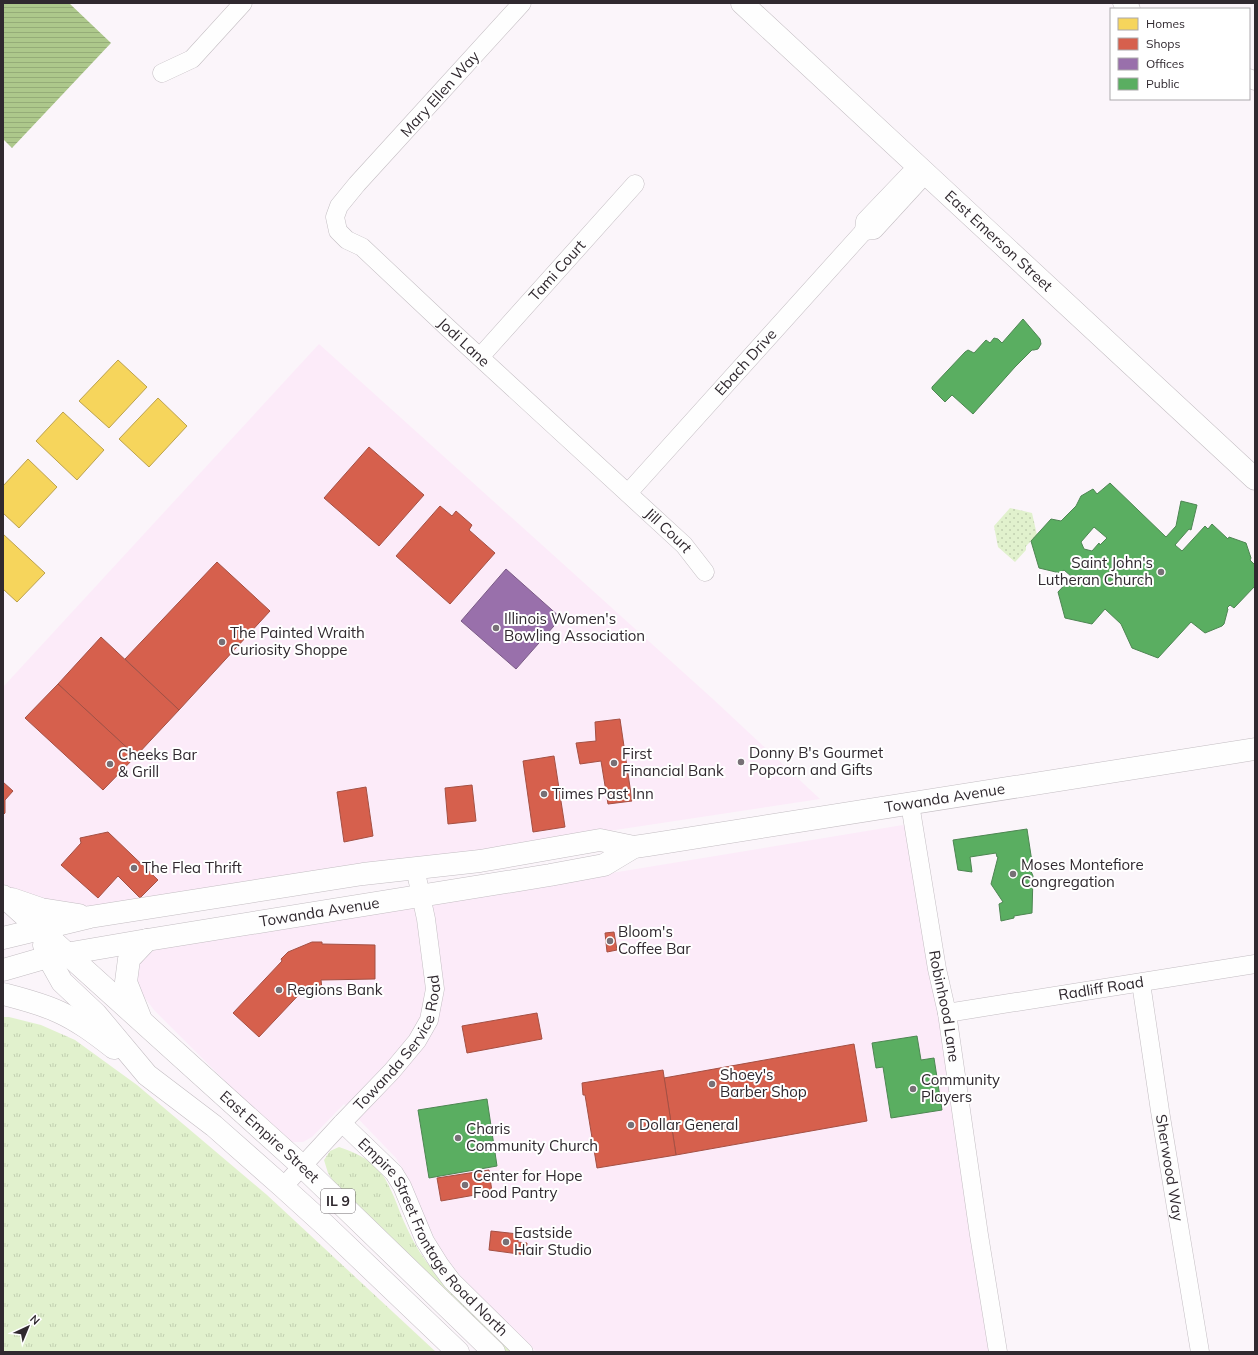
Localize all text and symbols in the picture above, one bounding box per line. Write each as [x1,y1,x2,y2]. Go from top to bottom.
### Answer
legend [1110,8,1250,100]
text: Homes [1146,16,1185,31]
text: Shops [1146,36,1181,51]
street label: Mary Ellen Way [396,47,483,141]
text: Offices [1146,56,1184,71]
text: Public [1146,76,1180,91]
street label: East Emerson Street [941,186,1057,295]
street label: Tami Court [525,236,589,305]
street label: Jodi Lane [434,313,494,371]
street label: Ebach Drive [710,325,780,399]
street label: Jill Court [641,504,696,556]
place label: Saint John's Lutheran Church [1038,553,1153,589]
marker: Saint John's Lutheran Church [1156,567,1166,577]
place label: Illinois Women's Bowling Association [504,609,645,645]
place label: The Painted Wraith Curiosity Shoppe [230,623,365,659]
marker: Illinois Women's Bowling Association [491,623,501,633]
marker: The Painted Wraith Curiosity Shoppe [217,637,227,647]
place label: Donny B's Gourmet Popcorn and Gifts [749,743,883,779]
place label: First Financial Bank [622,744,724,780]
place label: Cheeks Bar & Grill [118,745,198,781]
marker: Donny B's Gourmet Popcorn and Gifts [736,757,746,767]
marker: First Financial Bank [609,758,619,768]
marker: Cheeks Bar & Grill [105,759,115,769]
street label: Towanda Avenue [883,779,1006,816]
place label: Times Past Inn [552,784,654,803]
marker: Times Past Inn [539,789,549,799]
place label: Moses Montefiore Congregation [1021,855,1144,891]
place label: The Flea Thrift [142,858,242,877]
marker: The Flea Thrift [129,863,139,873]
marker: Moses Montefiore Congregation [1008,869,1018,879]
street label: Towanda Avenue [258,893,381,931]
place label: Bloom's Coffee Bar [618,922,691,958]
marker: Bloom's Coffee Bar [605,936,615,946]
street label: Robinhood Lane [925,949,964,1063]
street label: Radliff Road [1057,972,1145,1004]
street label: Towanda Service Road [349,974,444,1114]
place label: Regions Bank [287,980,383,999]
marker: Regions Bank [274,985,284,995]
place label: Shoey's Barber Shop [720,1065,807,1101]
place label: Community Players [921,1070,1000,1106]
marker: Shoey's Barber Shop [707,1079,717,1089]
marker: Community Players [908,1084,918,1094]
street label: East Empire Street [216,1086,323,1186]
street label: Sherwood Way [1152,1113,1188,1223]
place label: Dollar General [639,1115,738,1134]
place label: Charis Community Church [466,1119,598,1155]
marker: Dollar General [626,1120,636,1130]
marker: Charis Community Church [453,1133,463,1143]
street label: Empire Street Frontage Road North [354,1134,512,1340]
place label: Center for Hope Food Pantry [473,1166,582,1202]
marker: Center for Hope Food Pantry [460,1180,470,1190]
road number: IL 9 [321,1189,355,1213]
place label: Eastside Hair Studio [514,1223,592,1259]
marker: Eastside Hair Studio [501,1237,511,1247]
north arrow [8,1307,48,1347]
text: N [27,1312,43,1328]

